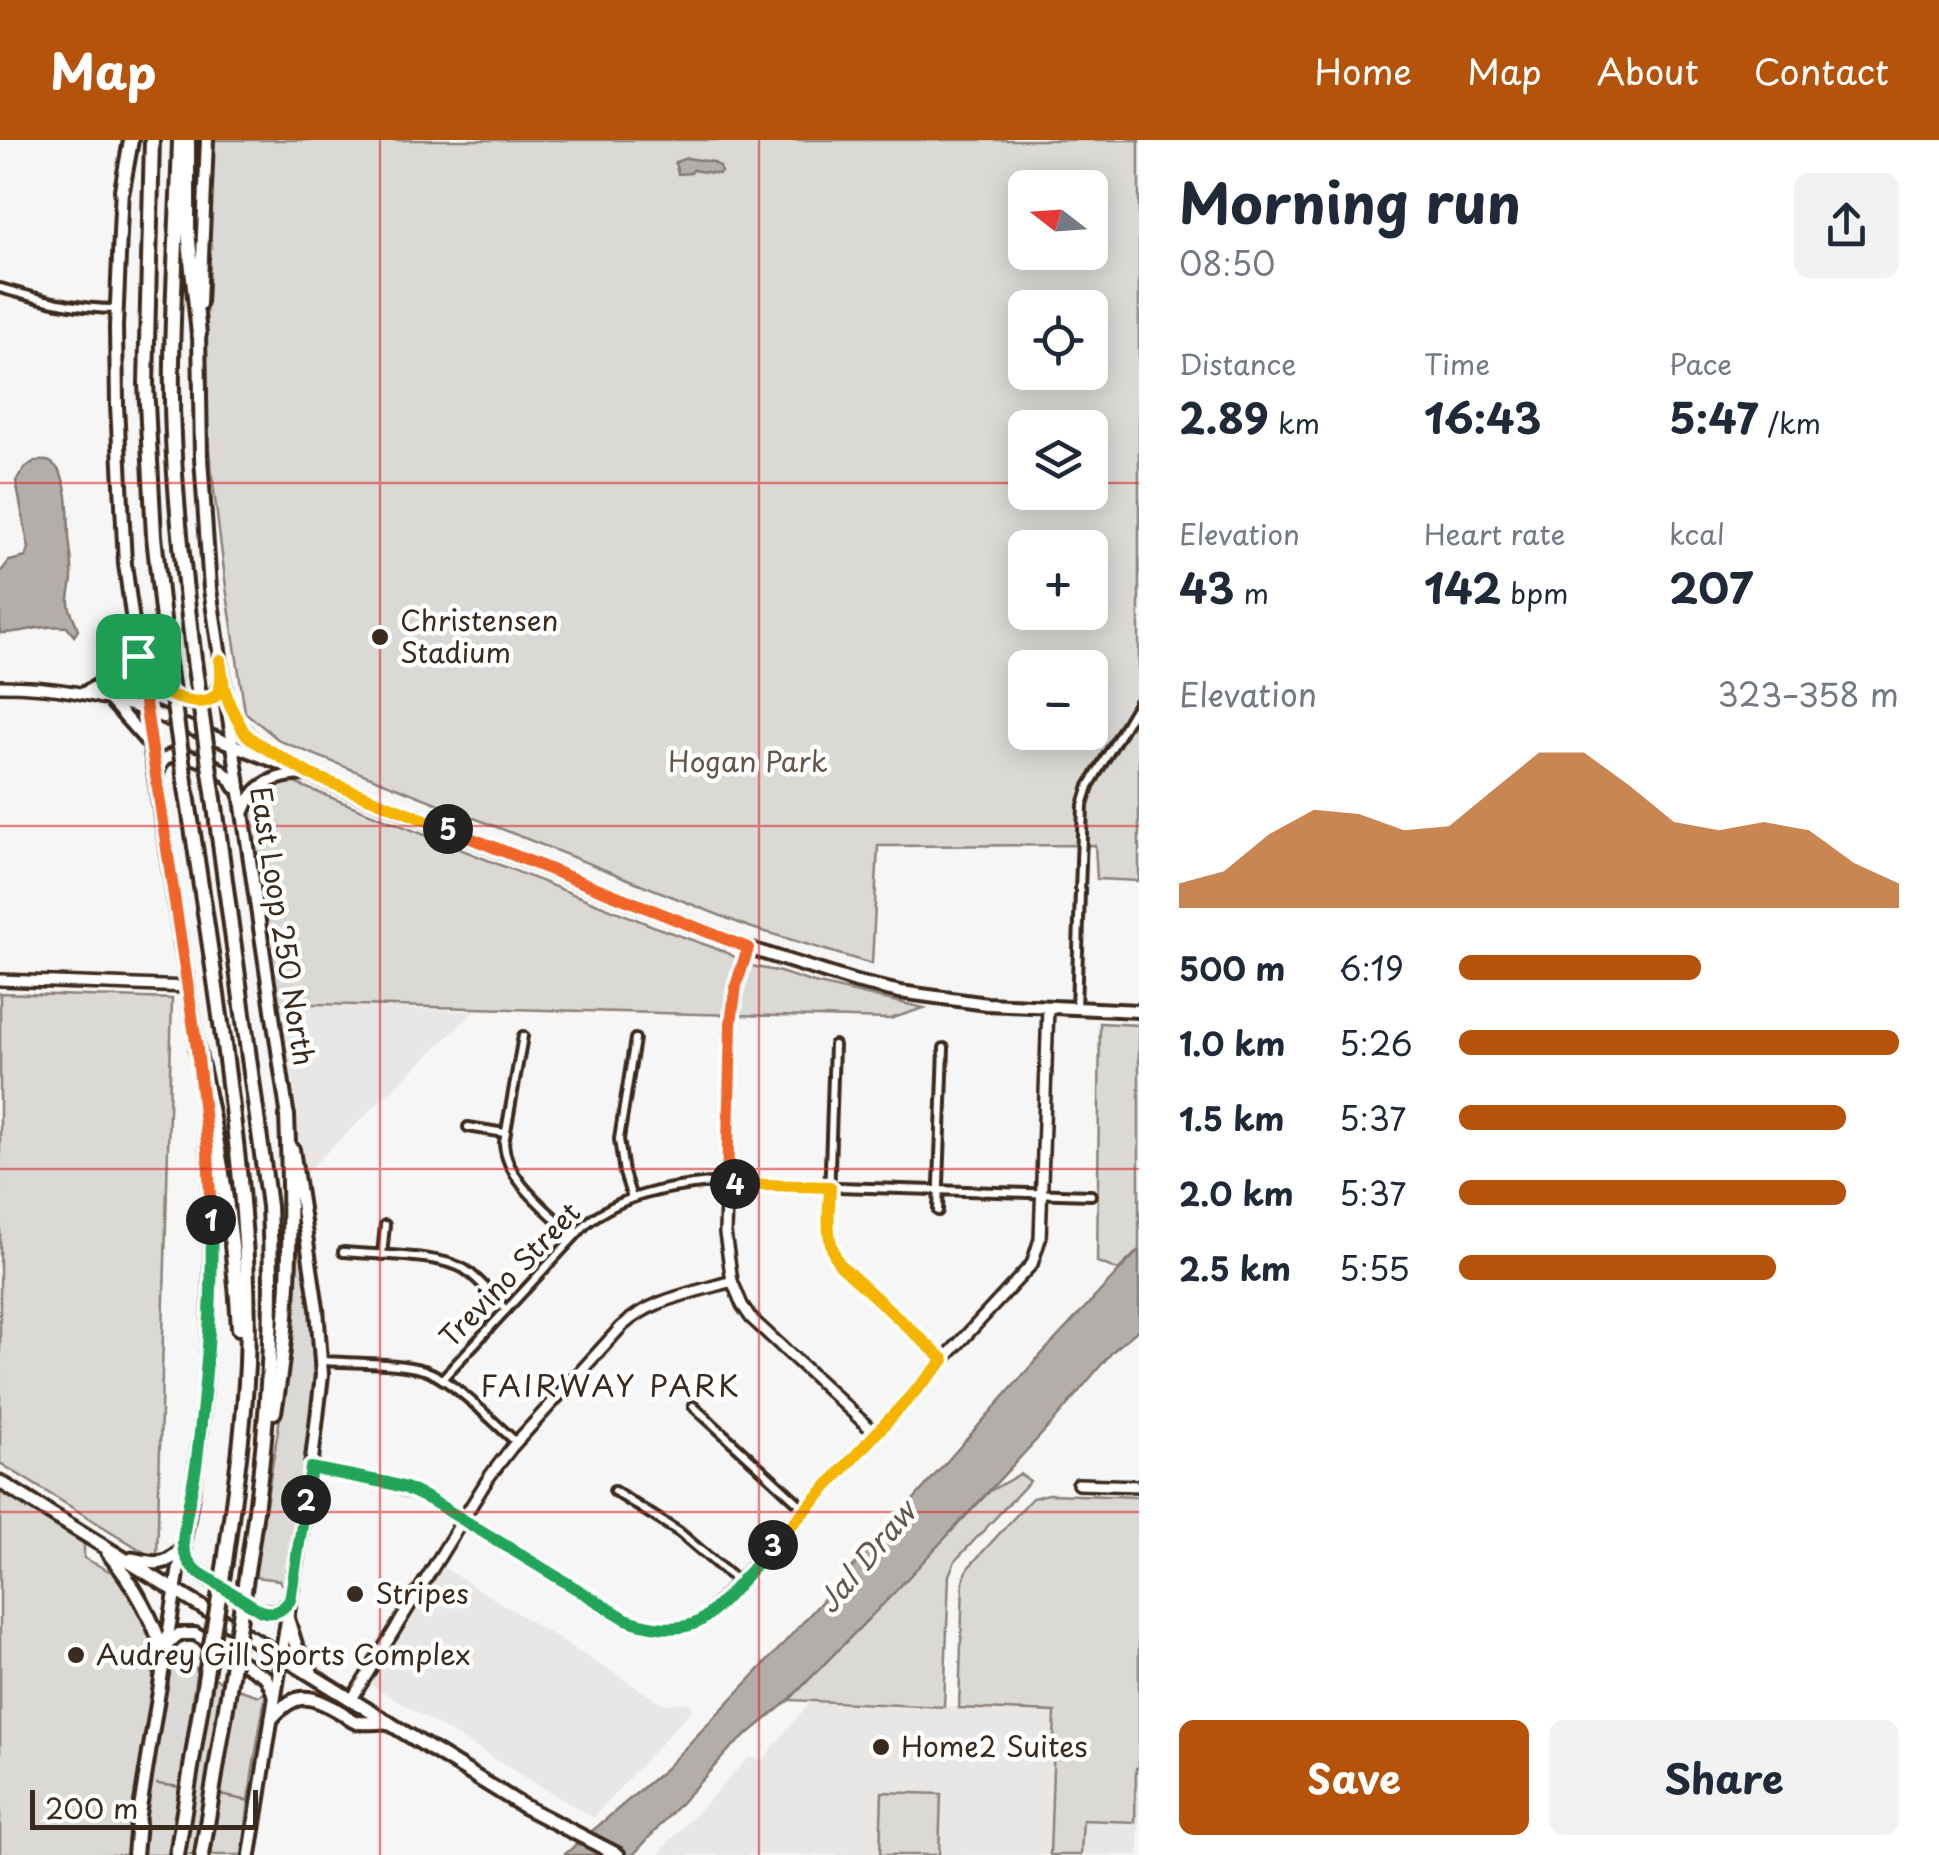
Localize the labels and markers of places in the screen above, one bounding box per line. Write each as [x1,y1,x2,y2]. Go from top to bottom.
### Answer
place label: Christensen Stadium [400,598,558,673]
pin [96,614,181,699]
marker: Christensen Stadium [369,626,391,648]
pin: 5 [423,804,473,854]
pin: 4 [710,1159,760,1209]
pin: 1 [186,1195,236,1245]
pin: 2 [281,1475,331,1525]
pin: 3 [748,1520,798,1570]
place label: Stripes [375,1571,469,1614]
marker: Stripes [344,1583,366,1605]
place label: Audrey Gill Sports Complex [96,1632,470,1675]
marker: Audrey Gill Sports Complex [65,1644,87,1666]
place label: Home2 Suites [901,1724,1087,1767]
marker: Home2 Suites [870,1736,892,1758]

